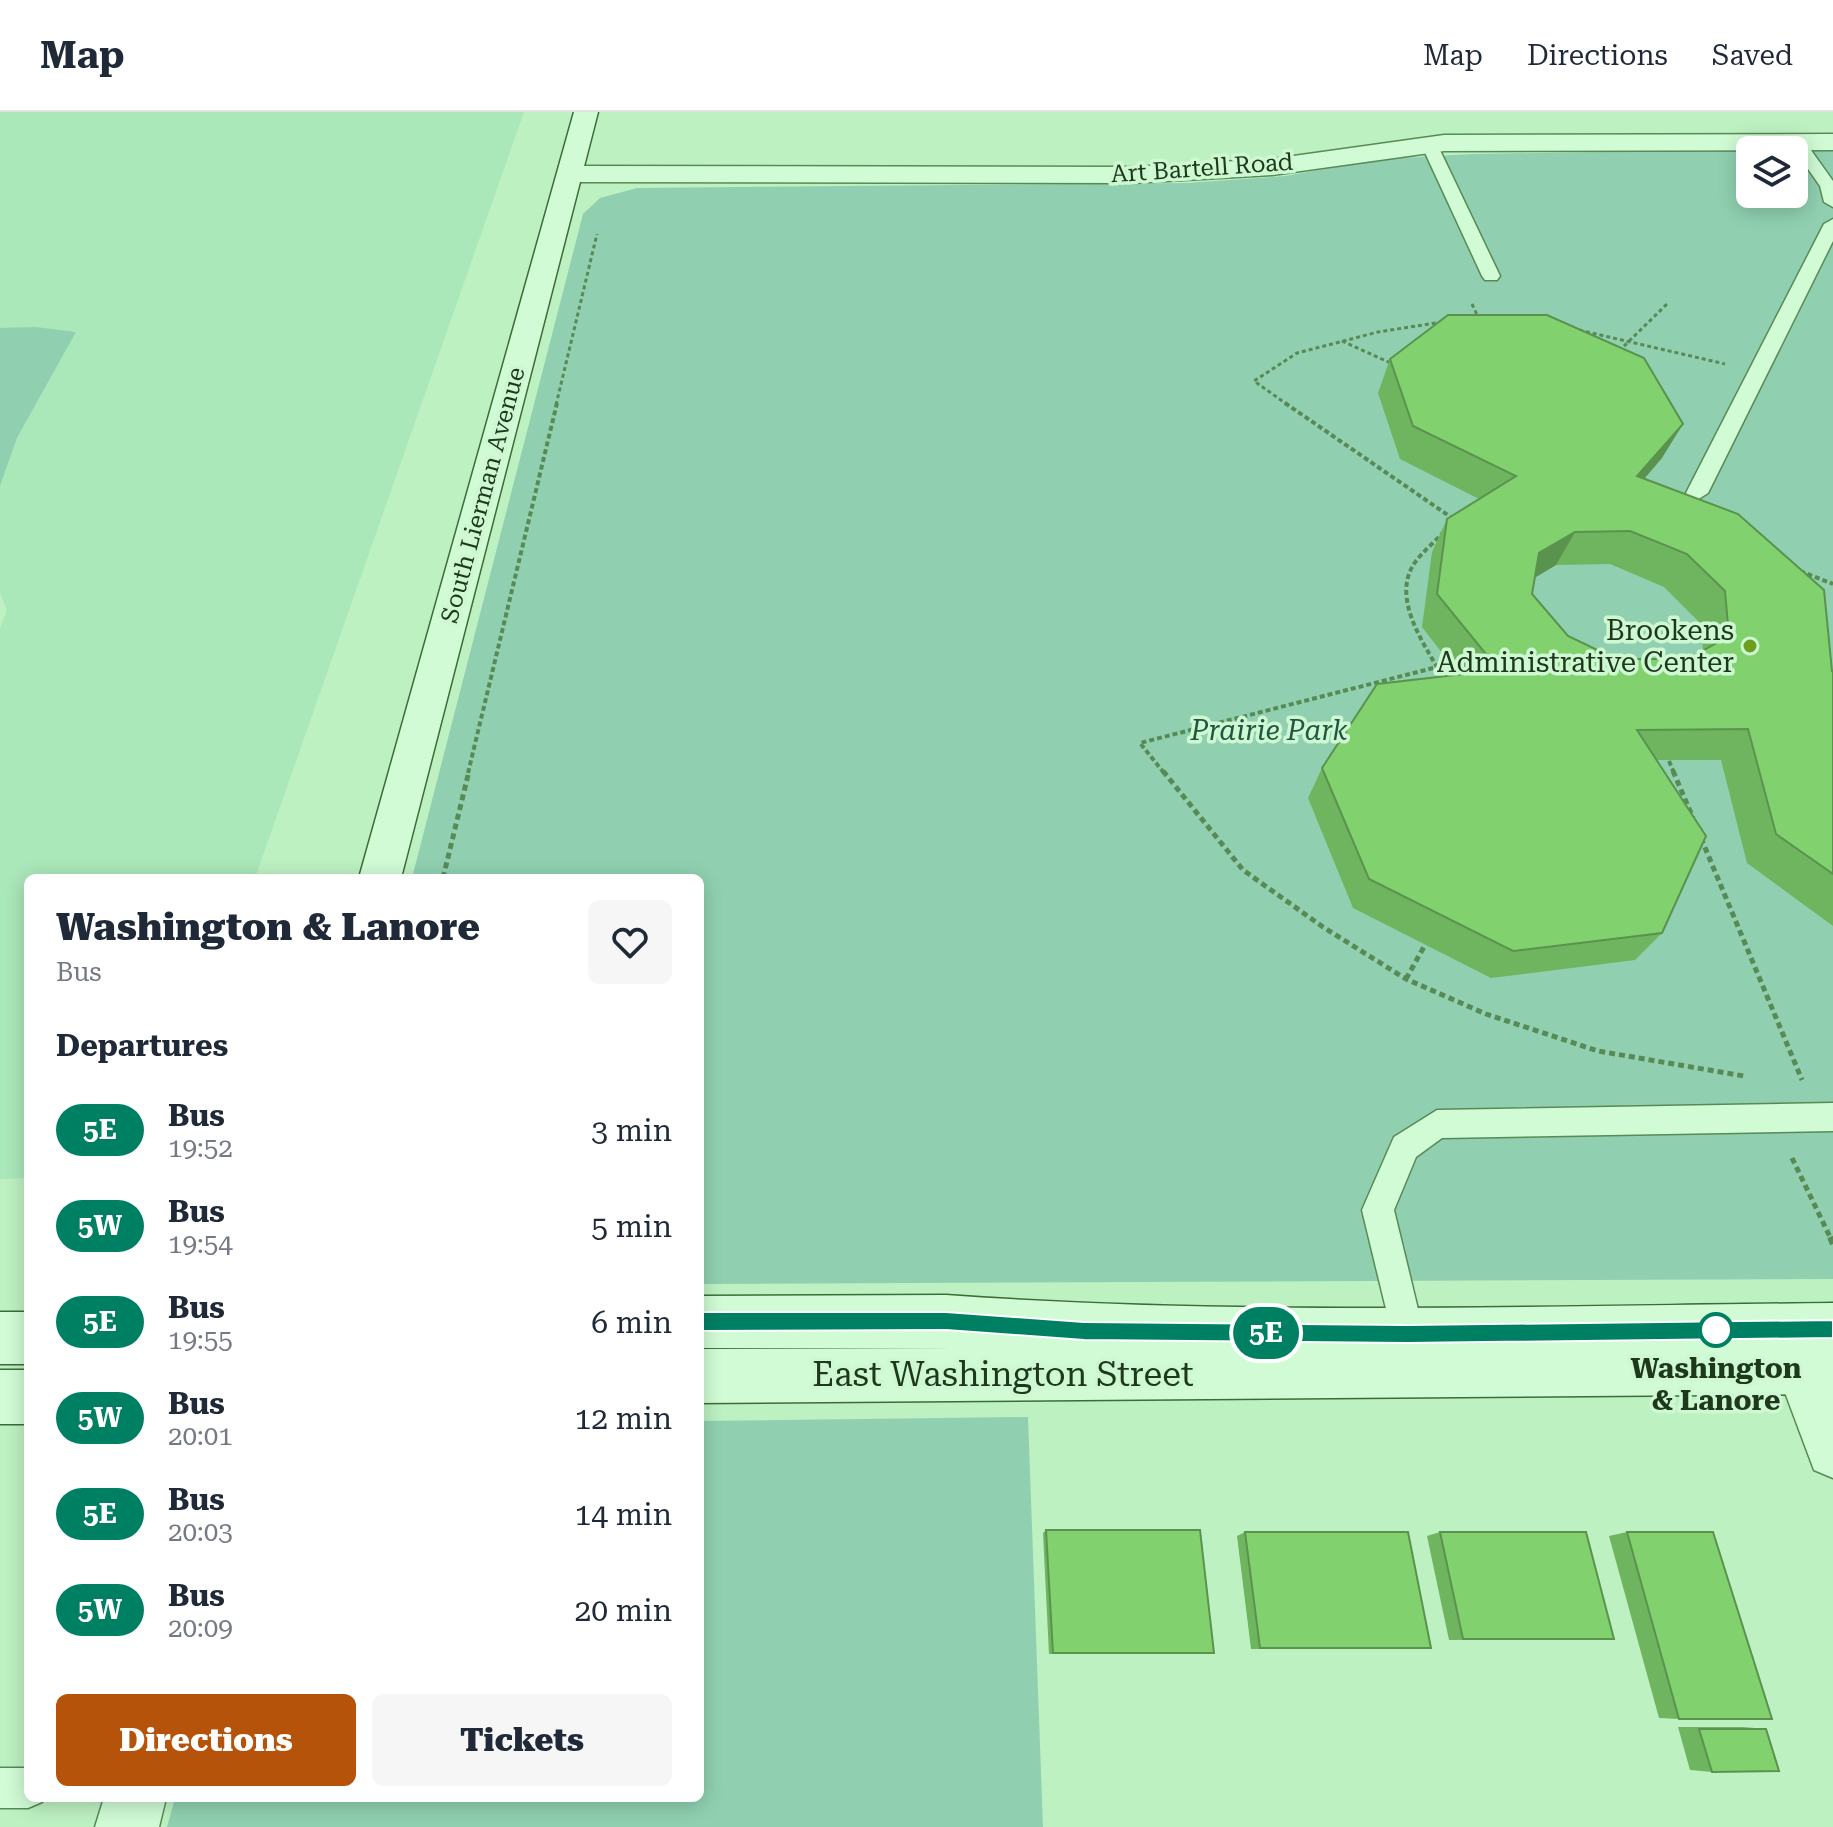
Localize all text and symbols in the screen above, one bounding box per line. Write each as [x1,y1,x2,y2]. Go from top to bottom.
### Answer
text: Map [40,33,125,77]
text: Map [1423,39,1483,72]
text: Directions [1527,39,1668,72]
text: Saved [1712,39,1793,72]
map controls [1736,136,1808,208]
button: layers [1736,136,1808,208]
street label: Art Bartell Road [1110,148,1294,188]
street label: South Lierman Avenue [435,364,531,626]
place label: Brookens Administrative Center [1437,614,1734,679]
marker: Brookens Administrative Center [1741,637,1759,655]
park label: Prairie Park [1189,714,1348,747]
button: heart [588,900,672,984]
text: Washington & Lanore [56,905,480,949]
text: Bus [56,957,102,987]
text: Departures [56,1028,228,1063]
text: Bus [168,1098,225,1133]
text: 5E [83,1113,117,1146]
text: 3 min [591,1113,672,1148]
text: 19:52 [168,1133,233,1163]
text: Bus [168,1194,225,1229]
text: 5W [78,1209,122,1242]
text: 5 min [591,1209,672,1244]
text: 19:54 [168,1229,233,1259]
text: Bus [168,1290,225,1325]
text: 5E [83,1305,117,1338]
text: 6 min [591,1305,672,1340]
line badge: 5E [1230,1307,1302,1359]
marker: Washington & Lanore [1699,1313,1733,1347]
text: 5E [1249,1316,1283,1349]
text: 19:55 [168,1325,233,1355]
place label: Washington & Lanore [1630,1352,1802,1417]
street label: East Washington Street [812,1354,1194,1394]
text: Bus [168,1386,225,1421]
text: 5W [78,1401,122,1434]
text: 12 min [575,1401,672,1436]
text: 20:01 [168,1421,233,1451]
text: Bus [168,1482,225,1517]
text: 5E [83,1497,117,1530]
text: 14 min [575,1497,672,1532]
text: 20:03 [168,1517,233,1547]
text: Bus [168,1578,225,1613]
text: 5W [78,1593,122,1626]
text: 20 min [575,1593,672,1628]
text: 20:09 [168,1613,233,1643]
button: Directions [56,1694,356,1786]
button: Tickets [372,1694,672,1786]

